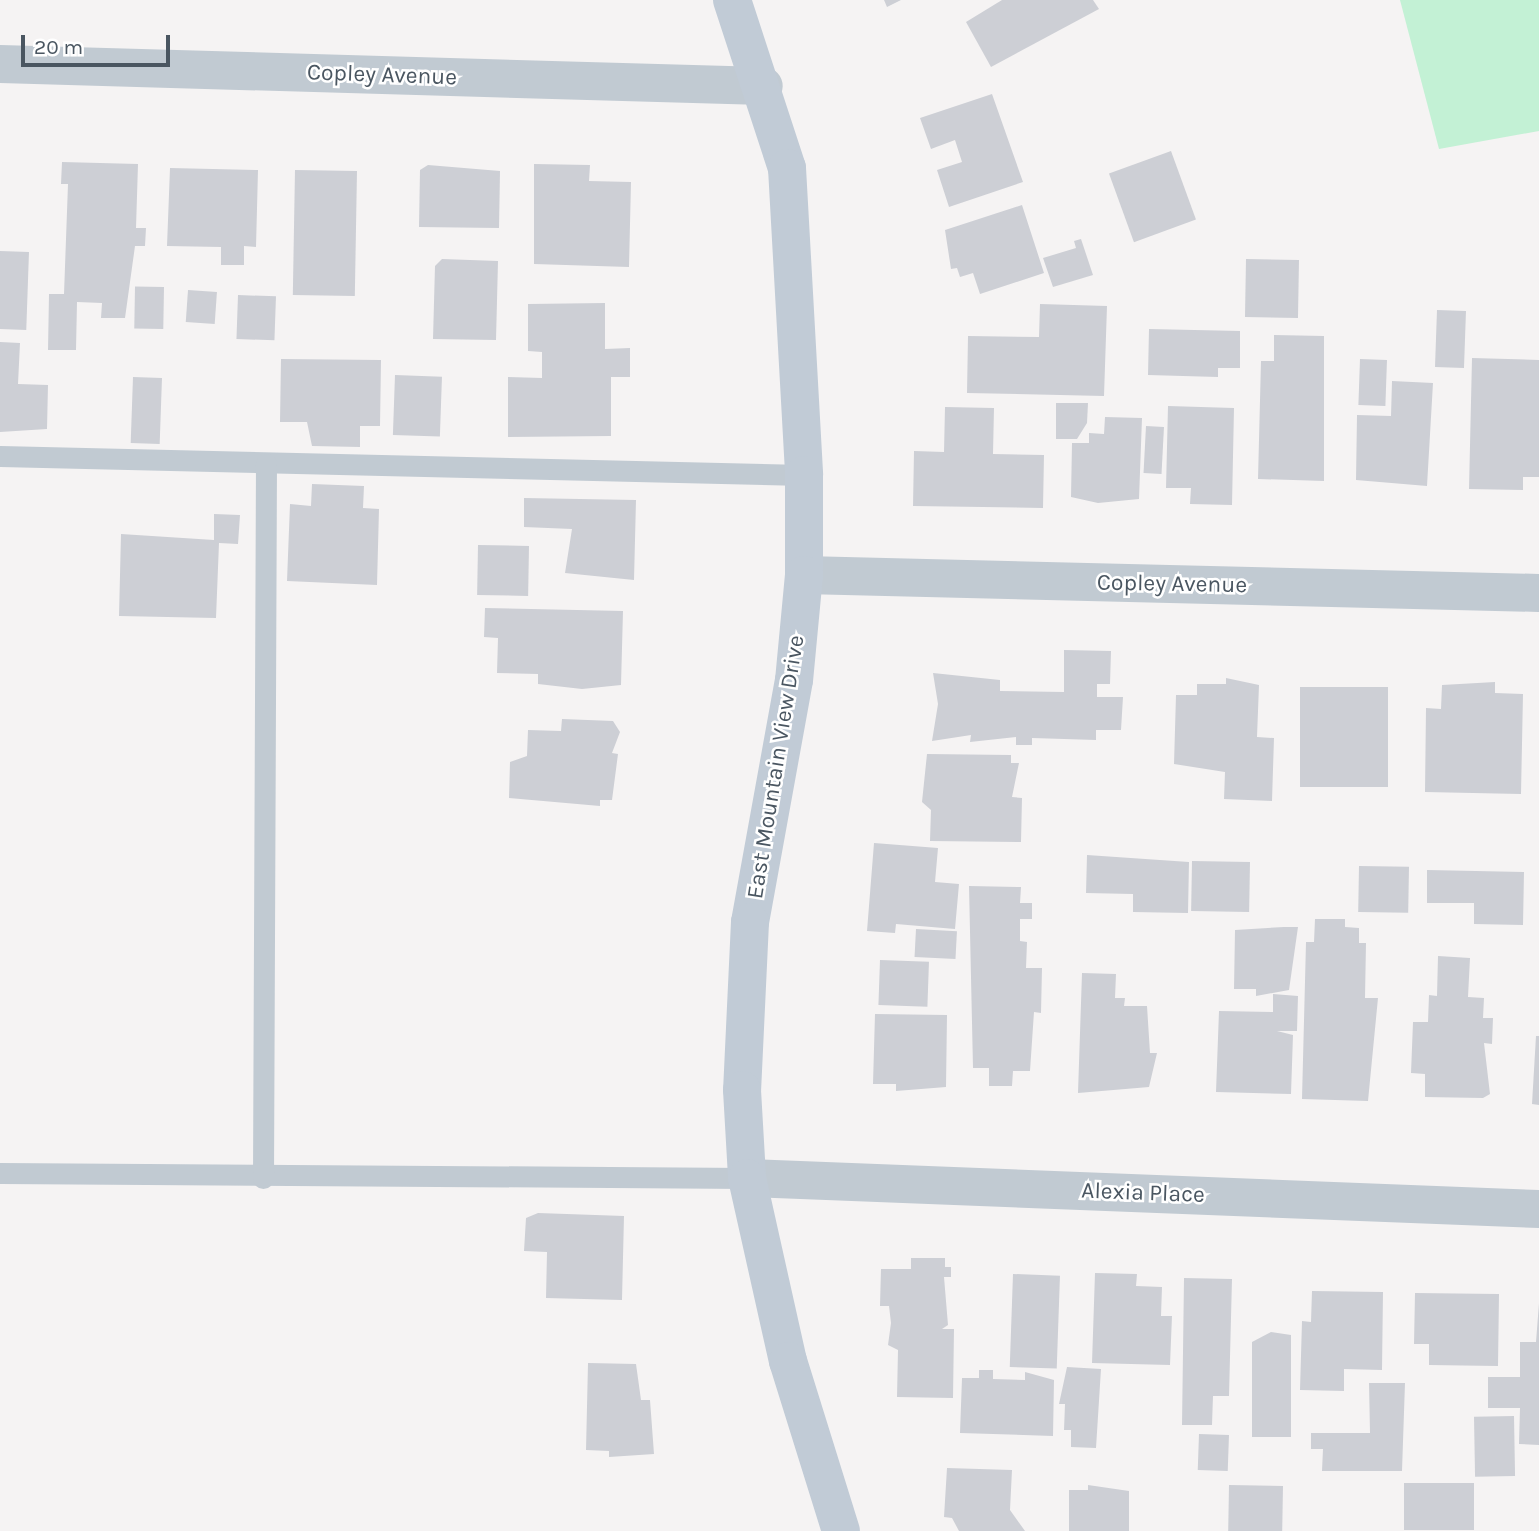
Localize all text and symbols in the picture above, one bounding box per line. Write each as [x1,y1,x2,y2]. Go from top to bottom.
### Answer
scale bar [24,21,173,65]
text: 20 m [34,35,83,59]
street label: Copley Avenue [306,59,458,91]
street label: Copley Avenue [1097,569,1247,599]
street label: East Mountain View Drive [742,633,810,901]
street label: Alexia Place [1081,1177,1205,1209]

